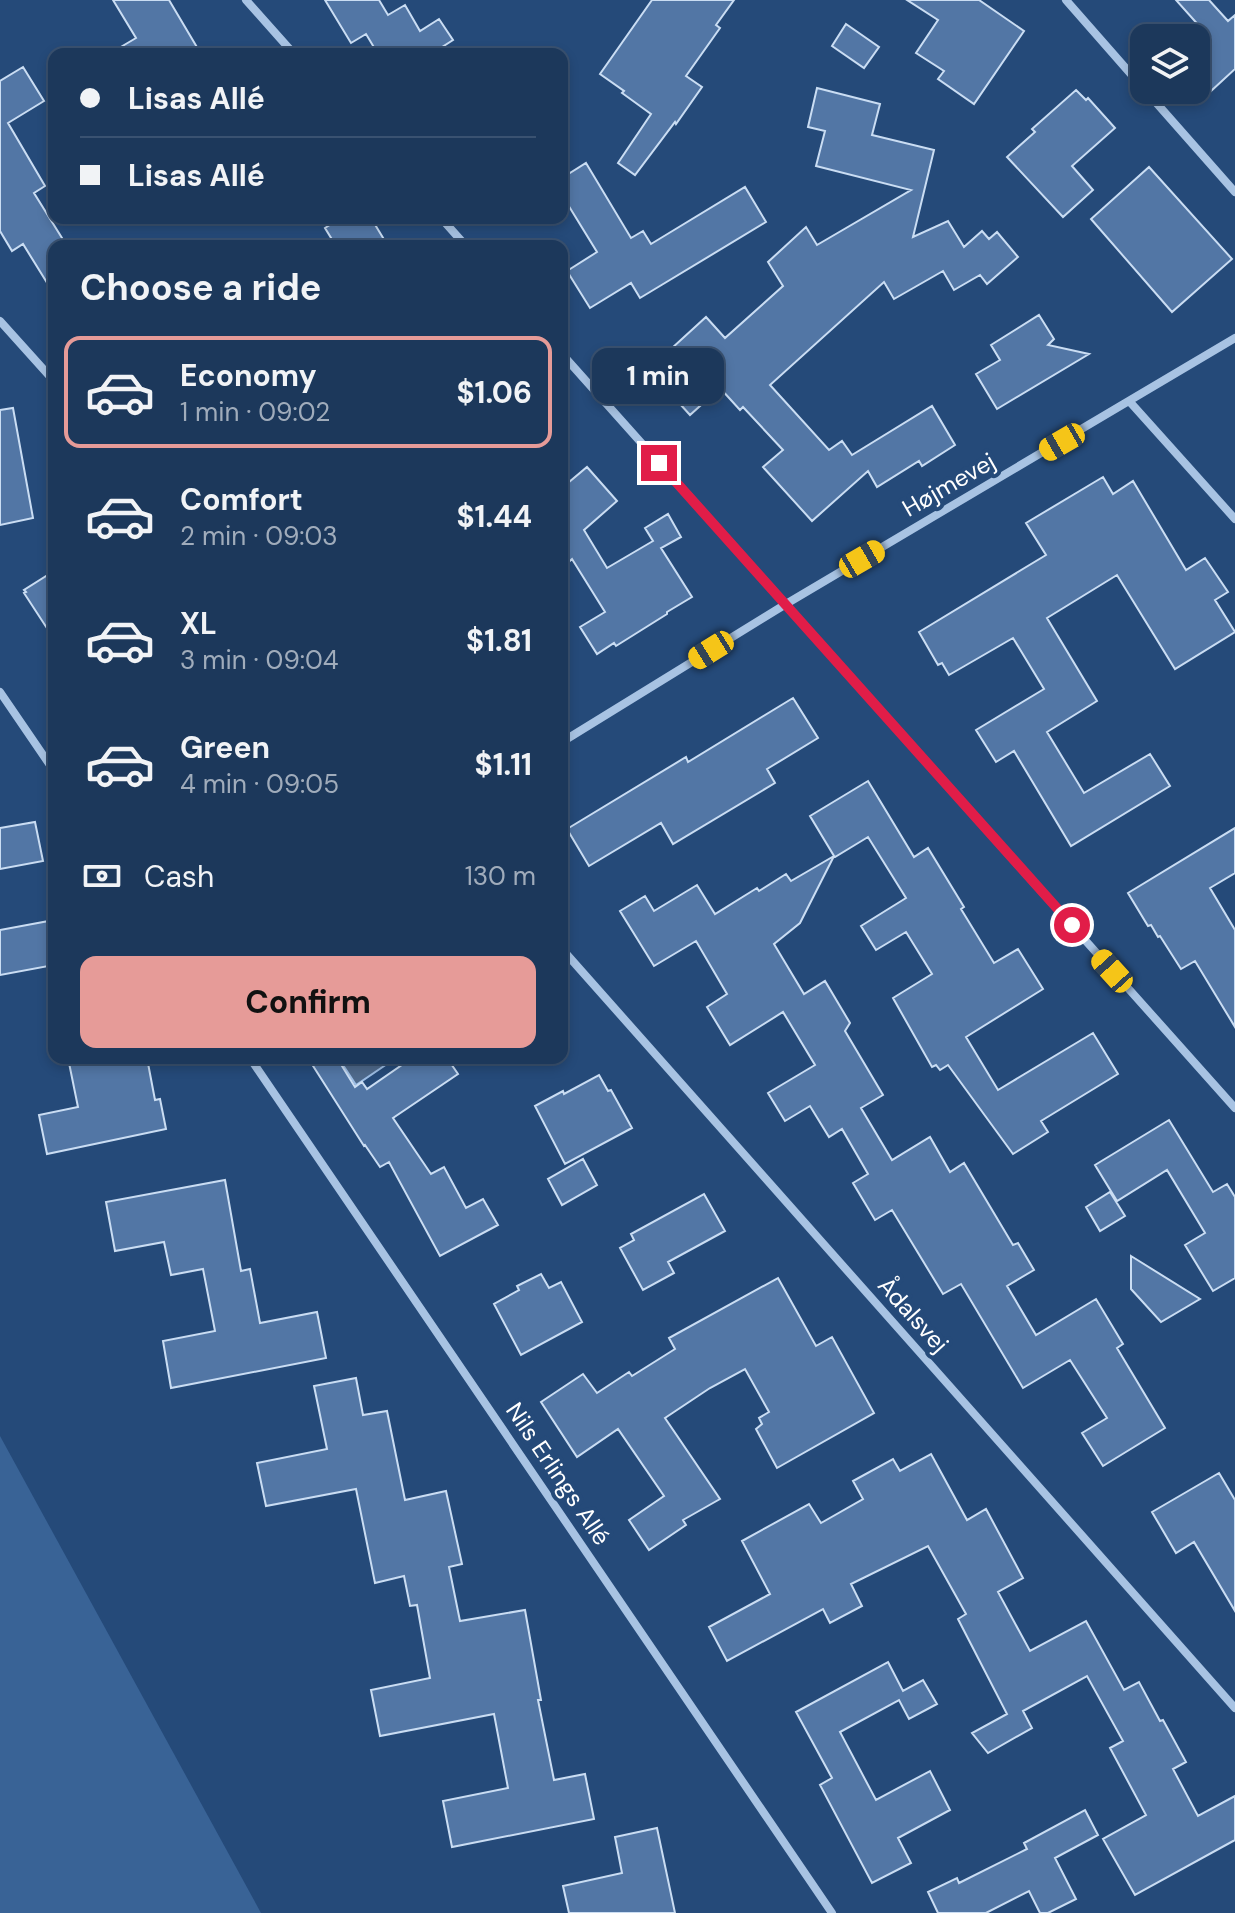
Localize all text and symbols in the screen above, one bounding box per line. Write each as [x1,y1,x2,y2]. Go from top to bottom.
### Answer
map controls [1130,24,1210,104]
button: layers [1130,24,1210,104]
text: Lisas Allé [128,79,265,118]
text: Lisas Allé [128,156,265,195]
text: Choose a ride [80,264,321,311]
callout: 1 min [593,347,725,403]
icon: car [84,356,156,428]
text: Economy [180,356,317,395]
text: 1 min [626,359,690,393]
text: $1.06 [456,373,532,412]
text: 1 min · 09:02 [180,395,330,429]
car [1035,420,1089,464]
route end [641,445,677,481]
street label: Højmevej [897,446,1001,524]
icon: car [84,480,156,552]
text: Comfort [180,480,303,519]
text: $1.44 [456,497,532,536]
text: 2 min · 09:03 [180,519,338,553]
car [835,537,889,581]
icon: car [84,604,156,676]
text: XL [180,604,217,643]
text: $1.81 [466,621,532,660]
car [684,627,738,673]
text: 3 min · 09:04 [180,643,339,677]
icon: car [84,728,156,800]
text: Green [180,728,270,767]
text: $1.11 [475,745,532,784]
text: 4 min · 09:05 [180,767,339,801]
icon: cash [80,854,124,898]
text: Cash [144,857,214,896]
text: 130 m [465,859,536,893]
route start [1054,907,1090,943]
car [1087,945,1137,997]
button: Confirm [80,956,536,1048]
street label: Ådalsvej [871,1270,956,1359]
street label: Nils Erlings Allé [499,1396,618,1551]

